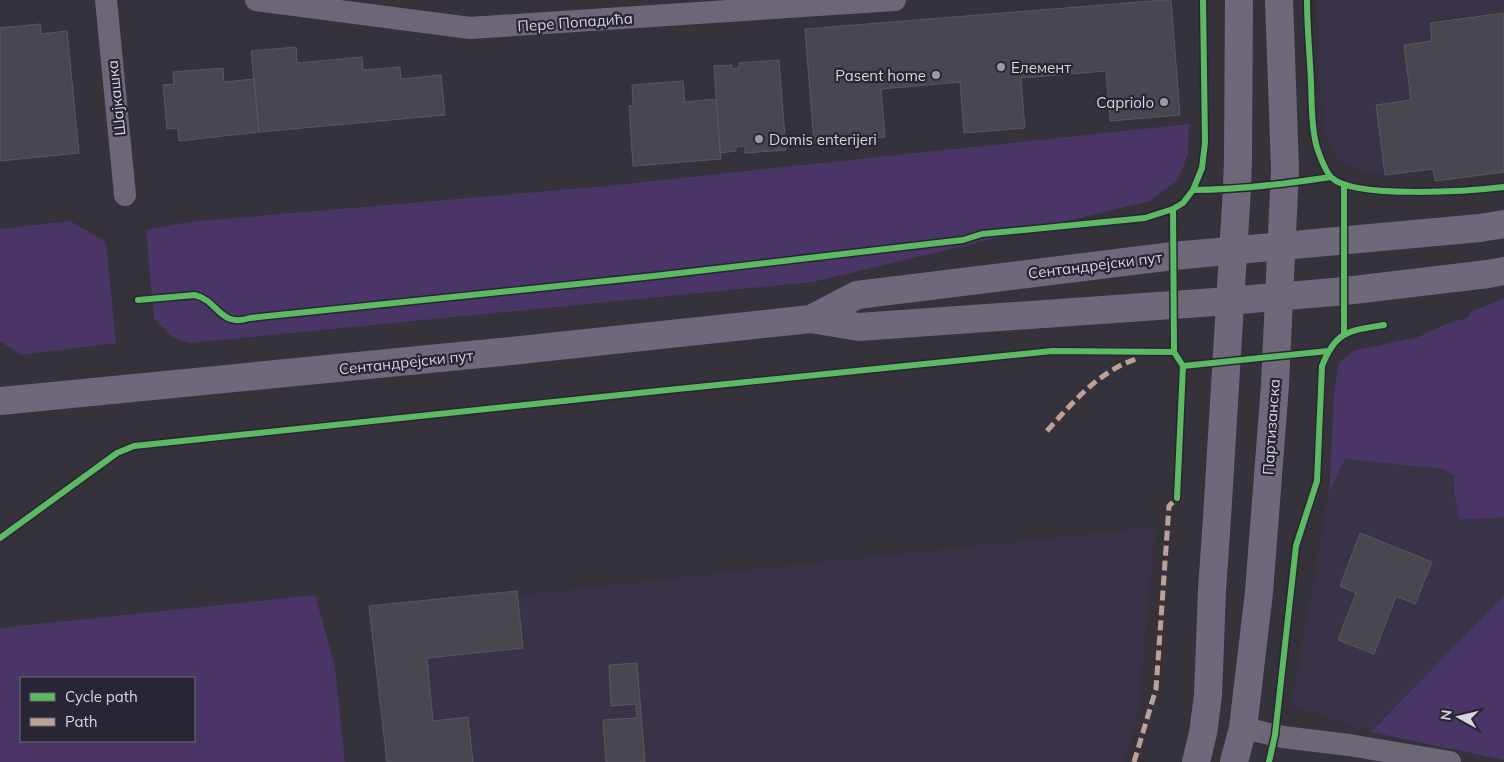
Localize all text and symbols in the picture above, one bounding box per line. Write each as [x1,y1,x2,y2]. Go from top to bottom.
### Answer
street label: Пере Попадића [517,8,633,36]
place label: Елемент [1011,58,1071,77]
street label: Шајкашка [103,59,129,137]
marker: Елемент [995,61,1007,73]
place label: Pasent home [835,66,926,85]
marker: Pasent home [930,69,942,81]
place label: Capriolo [1096,93,1154,112]
marker: Capriolo [1158,96,1170,108]
place label: Domis enterijeri [769,130,877,149]
marker: Domis enterijeri [753,133,765,145]
street label: Сентандрејски пут [1027,247,1163,283]
street label: Сентандрејски пут [338,345,474,379]
street label: Партизанска [1258,378,1284,476]
legend [20,677,195,742]
text: Cycle path [65,687,138,706]
north arrow [1434,692,1484,742]
text: N [1436,709,1456,722]
text: Path [65,712,97,731]

